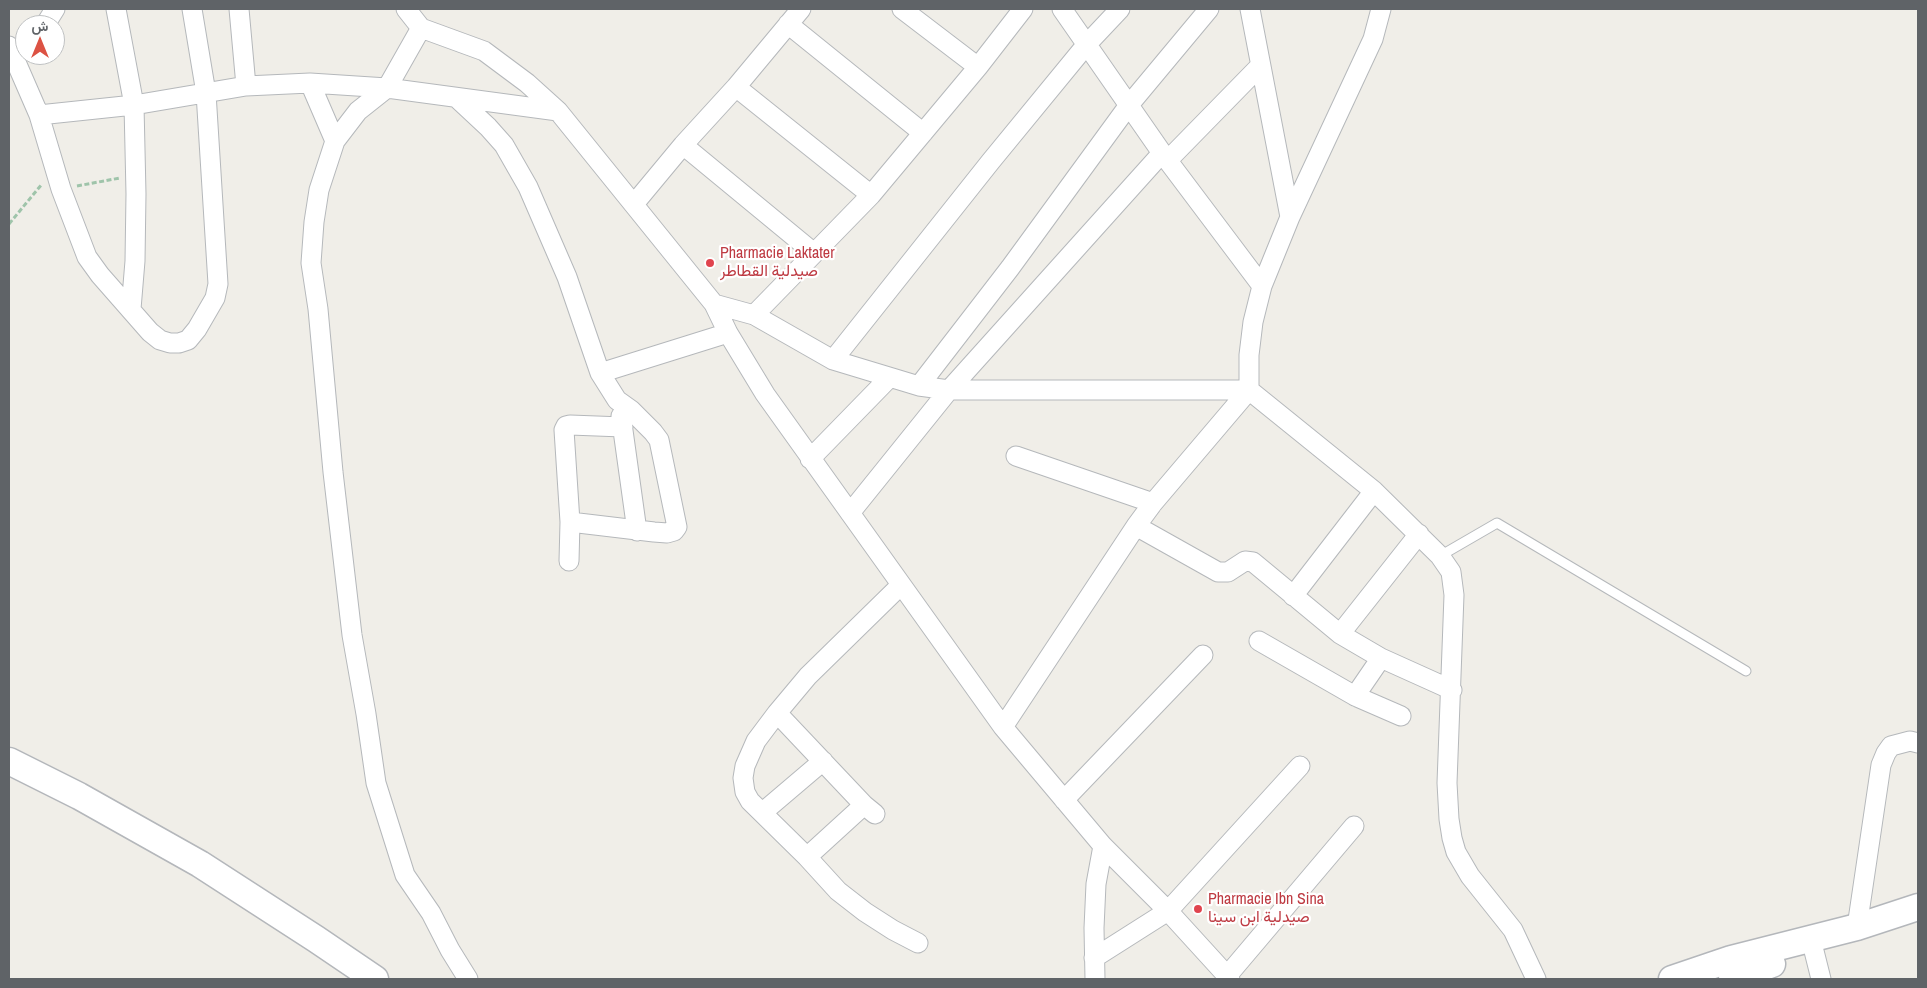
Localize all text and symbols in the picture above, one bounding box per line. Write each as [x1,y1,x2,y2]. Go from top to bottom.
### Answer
north arrow [15,15,65,65]
text: ش [32,17,48,35]
place label: Pharmacie Laktater صيدلية القطاطر [720,244,834,282]
marker: Pharmacie Laktater صيدلية القطاطر [704,257,716,269]
place label: Pharmacie Ibn Sina صيدلية ابن سينا [1208,890,1324,928]
marker: Pharmacie Ibn Sina صيدلية ابن سينا [1192,903,1204,915]

